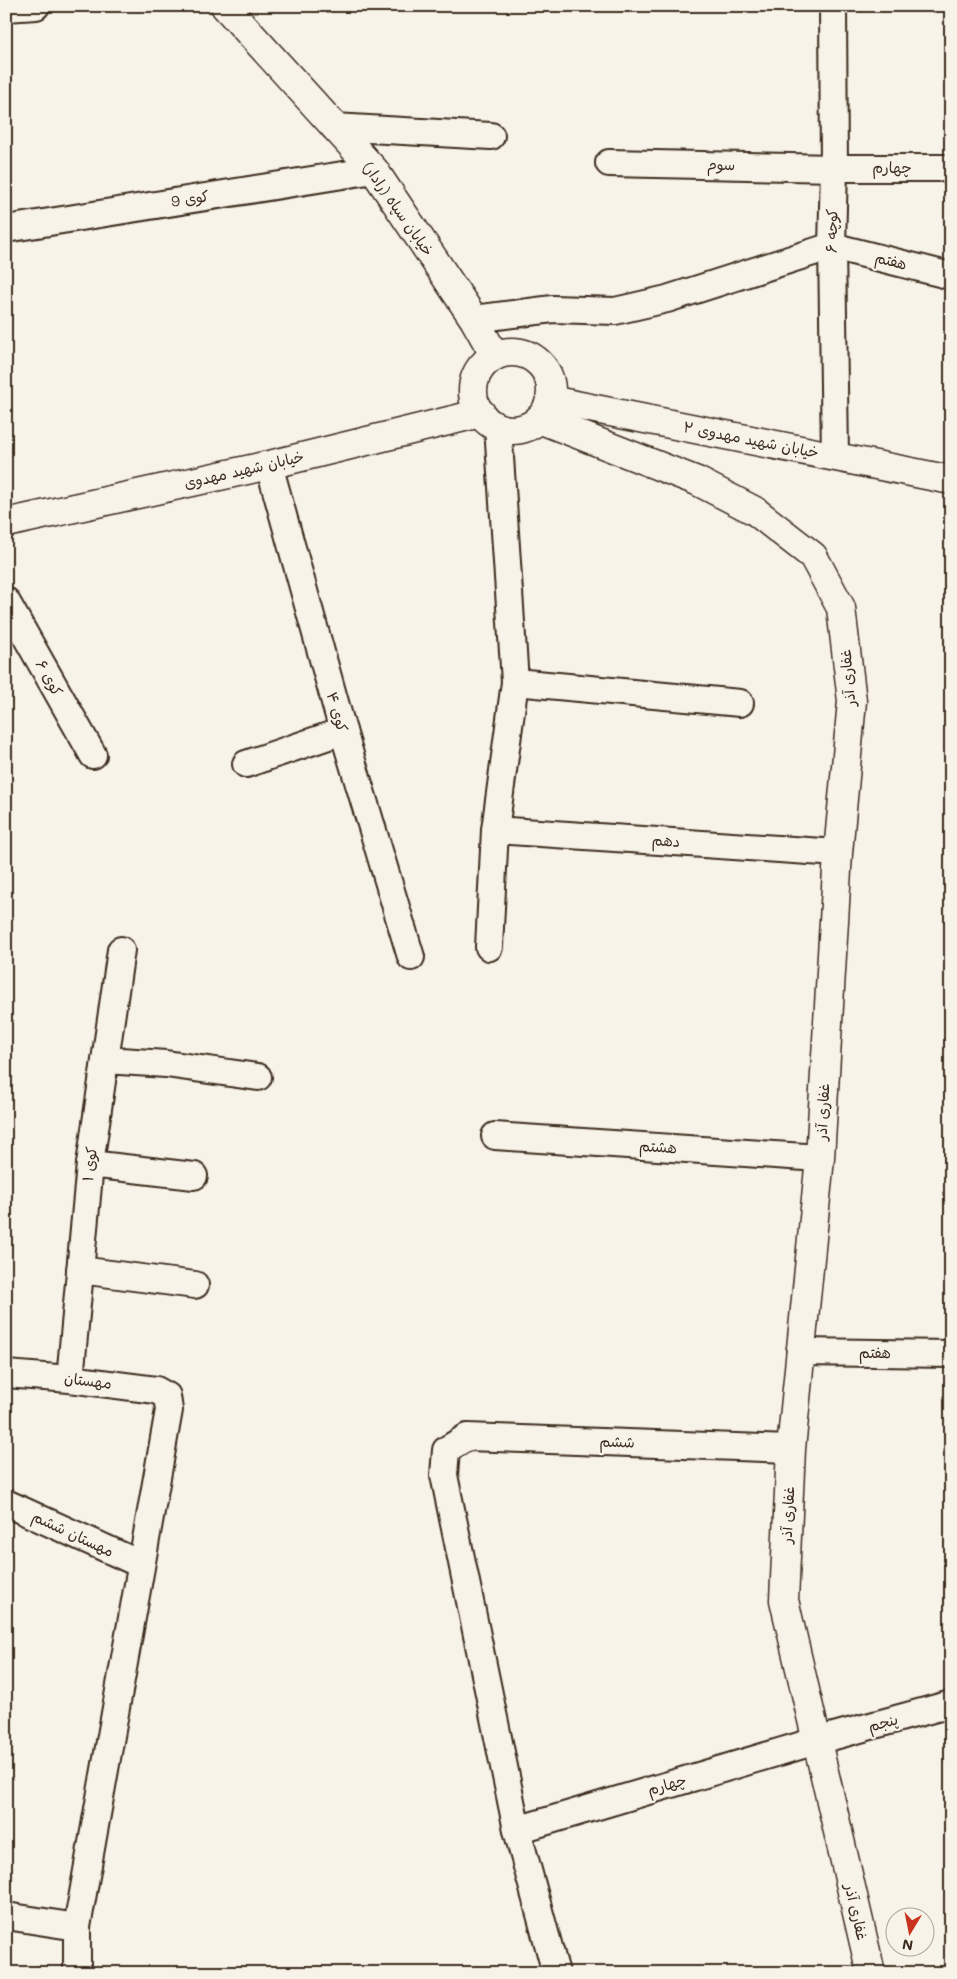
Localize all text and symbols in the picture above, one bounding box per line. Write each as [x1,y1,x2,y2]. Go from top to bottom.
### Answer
street label: سوم [707,154,735,177]
street label: خیابان سپاه (رادار) [358,157,439,260]
street label: چهارم [872,157,912,179]
street label: کوی 9 [169,185,210,211]
street label: کوچه ۶ [821,209,842,253]
street label: هفتم [873,246,909,277]
street label: خیابان شهید مهدوی ۲ [682,416,821,462]
street label: خیابان شهید مهدوی [182,446,306,493]
street label: غفاری آذر [835,649,860,708]
street label: کوی ۶ [32,656,68,699]
street label: کوی ۴ [323,689,353,734]
street label: دهم [651,829,681,854]
street label: غفاری آذر [810,1083,833,1142]
street label: هشتم [638,1135,678,1160]
street label: کوی ۱ [77,1145,101,1182]
street label: هفتم [859,1342,891,1365]
street label: مهستان [63,1367,113,1393]
street label: ششم [599,1430,635,1455]
street label: غفاری آذر [775,1486,798,1545]
street label: مهستان ششم [28,1505,118,1563]
street label: پنجم [866,1708,901,1738]
street label: چهارم [645,1769,689,1801]
street label: غفاری آذر [841,1881,873,1942]
north arrow [884,1906,934,1956]
text: N [901,1935,915,1956]

